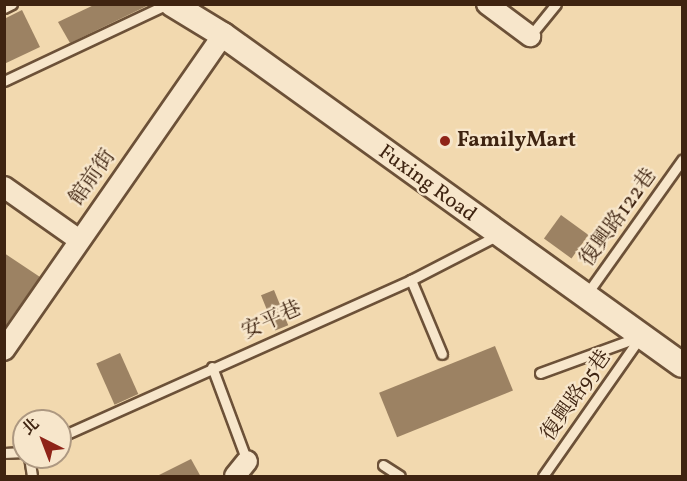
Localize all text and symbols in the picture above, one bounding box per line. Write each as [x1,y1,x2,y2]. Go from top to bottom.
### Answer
place label: FamilyMart [457,128,576,154]
marker: FamilyMart [438,134,452,148]
street label: Fuxing Road [373,140,481,228]
street label: 館前街 [65,145,121,211]
street label: 復興路122巷 [575,164,663,272]
street label: 安平巷 [238,297,306,345]
street label: 復興路95巷 [537,346,617,446]
north arrow [12,409,72,469]
text: 北 [18,414,45,441]

